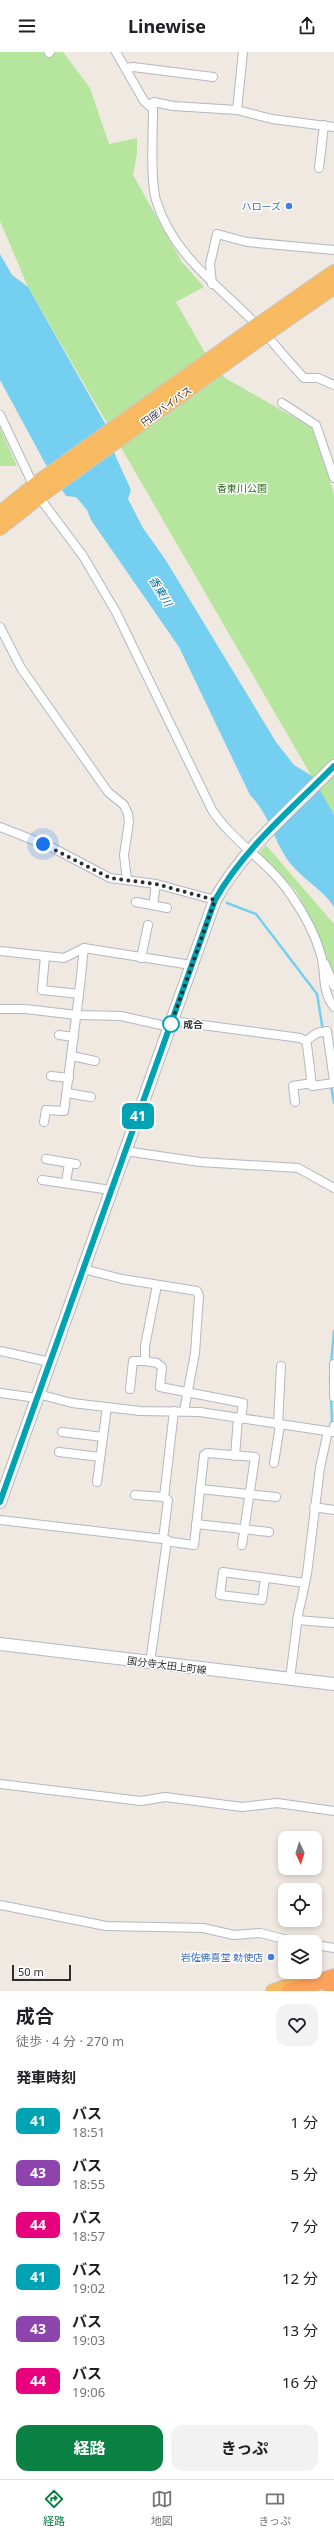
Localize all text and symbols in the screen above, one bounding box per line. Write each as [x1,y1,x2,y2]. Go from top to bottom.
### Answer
text: Linewise [128,14,206,38]
icon: menu [16,15,38,37]
icon: share [296,15,318,37]
place label: ハローズ [242,199,281,213]
marker: ハローズ [284,201,294,211]
street label: 円座バイパス [138,383,194,429]
park label: 香東川公園 [217,481,267,495]
water label: 香東川 [146,573,176,610]
your location [33,834,53,854]
marker: 成合 [162,1015,180,1033]
place label: 成合 [183,1017,203,1031]
line badge: 41 [120,1103,156,1129]
text: 41 [130,1106,146,1125]
street label: 国分寺太田上町線 [126,1653,208,1677]
north arrow [278,1831,322,1875]
map controls [278,1831,322,1979]
button: locate [278,1883,322,1927]
button: layers [278,1935,322,1979]
place label: 岩佐佛喜堂 勅使店 [180,1950,263,1964]
marker: 岩佐佛喜堂 勅使店 [266,1952,276,1962]
scale bar [12,1963,71,1982]
text: 50 m [18,1964,44,1979]
text: 成合 [16,2003,54,2029]
button: heart [276,2004,318,2046]
text: 徒歩 · 4 分 · 270 m [16,2032,124,2050]
text: 発車時刻 [16,2067,76,2087]
text: バス [72,2103,102,2123]
text: 41 [30,2111,46,2130]
text: 1 分 [291,2112,318,2132]
text: 18:51 [72,2123,105,2141]
text: バス [72,2155,102,2175]
text: 43 [30,2163,46,2182]
text: 5 分 [291,2164,318,2184]
text: 18:55 [72,2175,105,2193]
text: バス [72,2207,102,2227]
text: 44 [30,2215,46,2234]
text: 7 分 [291,2216,318,2236]
text: 18:57 [72,2227,105,2245]
text: バス [72,2259,102,2279]
text: 41 [30,2267,46,2286]
text: 12 分 [282,2268,318,2288]
text: 19:02 [72,2279,105,2297]
text: バス [72,2311,102,2331]
text: 43 [30,2319,46,2338]
text: 13 分 [282,2320,318,2340]
text: 19:03 [72,2331,105,2349]
text: バス [72,2363,102,2383]
text: 44 [30,2371,46,2390]
text: 16 分 [282,2372,318,2392]
text: 19:06 [72,2383,105,2401]
button: 経路 [16,2425,163,2471]
button: きっぷ [171,2425,318,2471]
tab: 経路 [43,2488,65,2528]
tab: 地図 [151,2488,173,2528]
tab: きっぷ [259,2488,291,2528]

